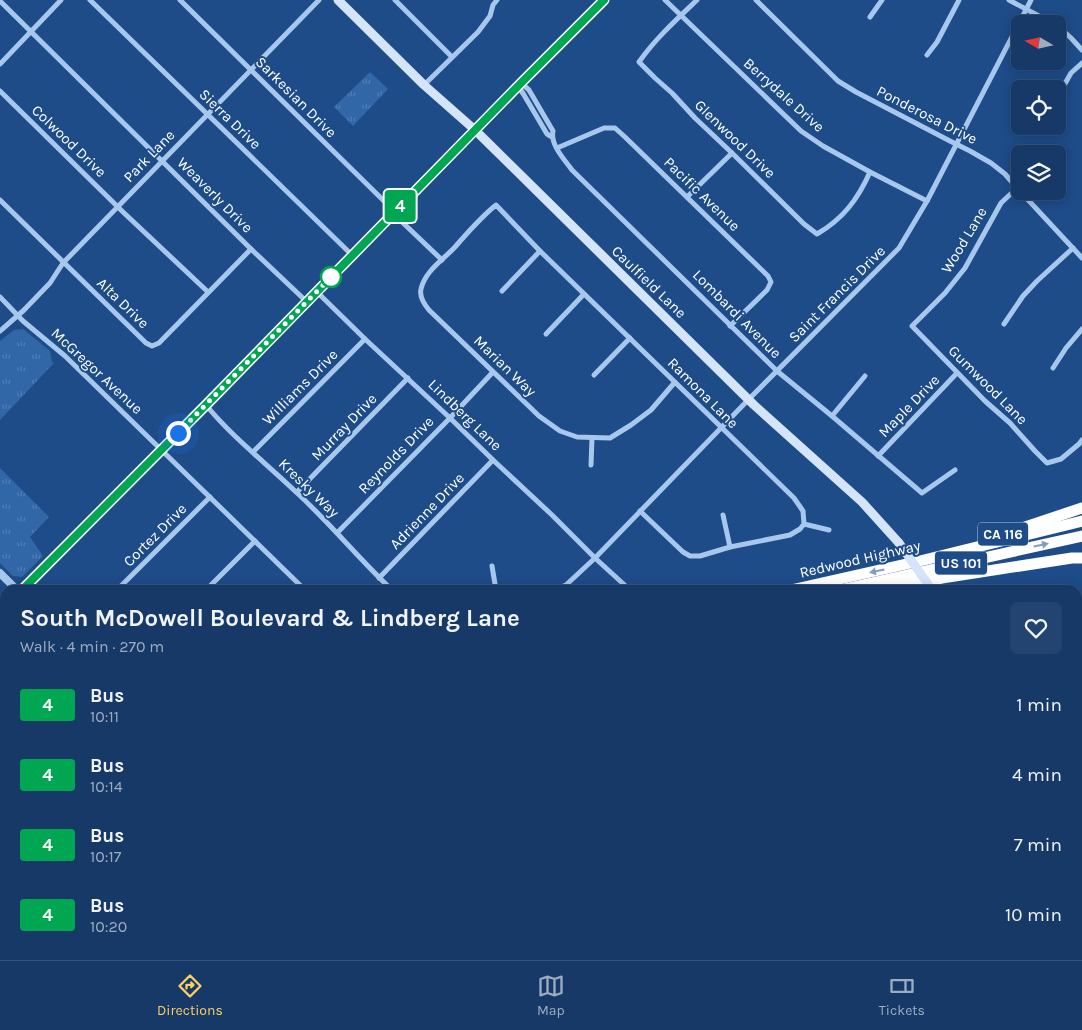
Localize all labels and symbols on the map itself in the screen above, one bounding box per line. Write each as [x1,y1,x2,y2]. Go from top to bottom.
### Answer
north arrow [1011,15,1066,70]
street label: Sarkesian Drive [252,53,340,141]
street label: Berrydale Drive [740,54,828,136]
street label: Ponderosa Drive [874,82,980,148]
street label: Sierra Drive [195,85,265,153]
street label: Glenwood Drive [691,96,779,182]
street label: Colwood Drive [28,101,110,181]
street label: Park Lane [120,126,178,186]
street label: Pacific Avenue [660,153,744,235]
street label: Weaverly Drive [174,154,256,236]
line badge: 4 [384,190,416,222]
street label: Wood Lane [937,204,991,276]
street label: Caulfield Lane [608,242,690,322]
street label: Saint Francis Drive [785,242,889,346]
unlabelled marker [320,266,342,288]
street label: Lombardi Avenue [689,266,785,362]
street label: Alta Drive [93,274,153,332]
street label: McGregor Avenue [48,324,146,418]
street label: Marian Way [470,332,540,400]
street label: Gumwood Lane [945,342,1031,428]
street label: Williams Drive [258,345,342,429]
street label: Ramona Lane [664,354,742,432]
street label: Maple Drive [875,371,943,441]
street label: Lindberg Lane [424,375,506,455]
street label: Murray Drive [307,390,381,464]
street label: Reynolds Drive [355,413,437,497]
your location [166,421,191,446]
street label: Kresky Way [275,455,343,521]
street label: Adrienne Drive [386,469,468,553]
street label: Cortez Drive [120,500,190,570]
road number: CA 116 [978,522,1028,546]
street label: Redwood Highway [798,536,922,582]
one-way arrow [1034,541,1049,549]
road number: US 101 [935,552,987,574]
one-way arrow [868,567,884,575]

